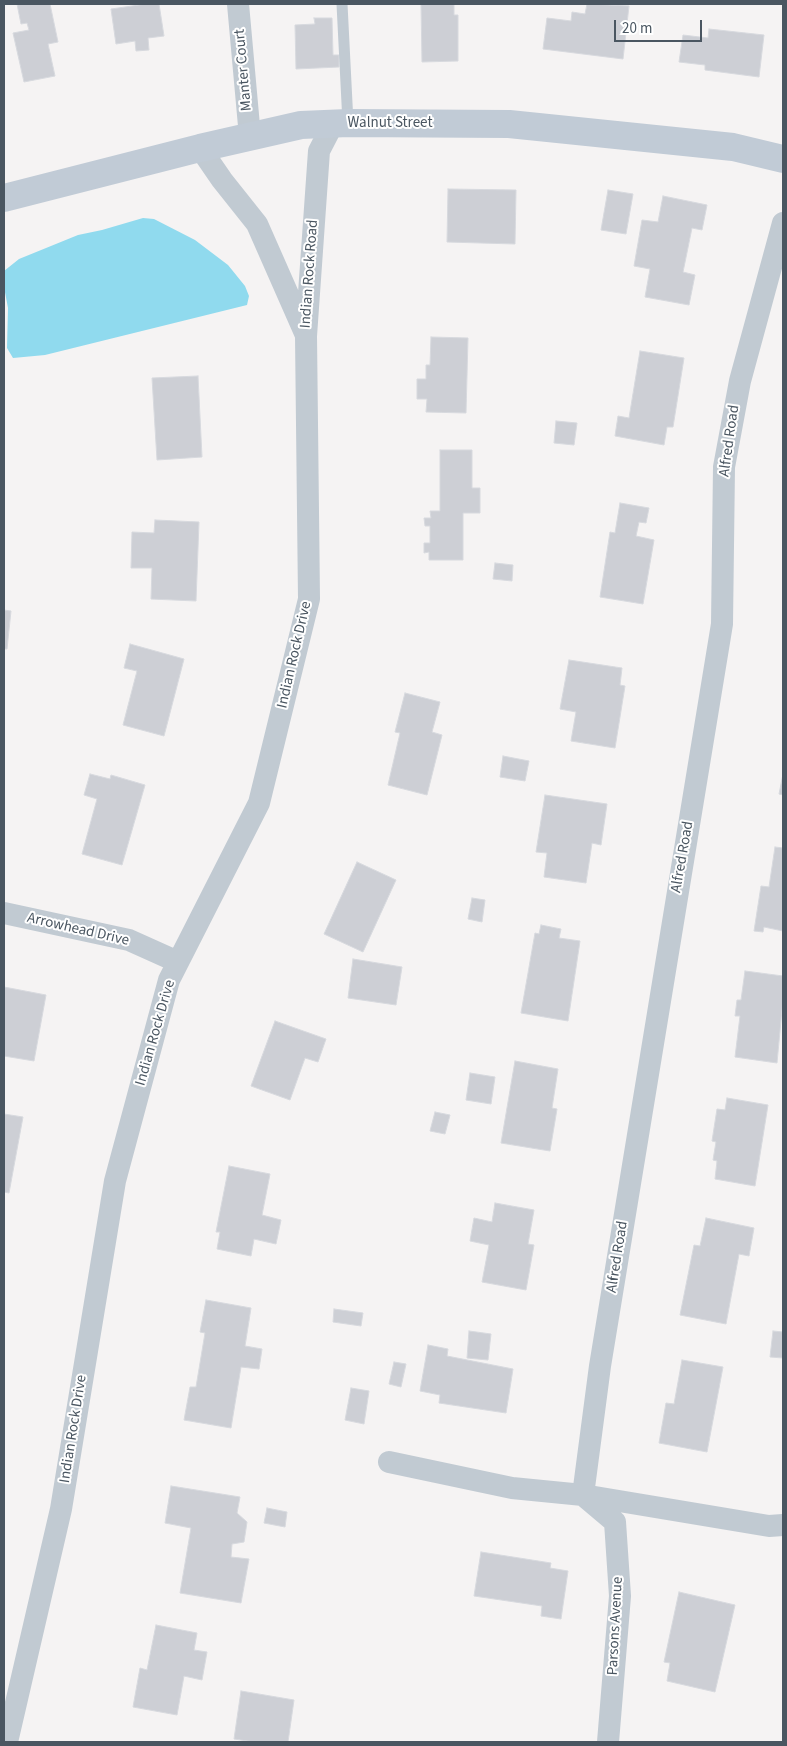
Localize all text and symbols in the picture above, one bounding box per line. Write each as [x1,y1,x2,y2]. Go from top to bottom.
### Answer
scale bar [617,10,704,42]
text: 20 m [622,18,652,39]
street label: Manter Court [231,28,257,112]
street label: Walnut Street [348,115,432,133]
street label: Indian Rock Road [297,219,323,329]
street label: Alfred Road [716,404,744,478]
street label: Indian Rock Drive [274,600,316,710]
street label: Alfred Road [668,820,698,894]
street label: Arrowhead Drive [25,910,131,950]
street label: Indian Rock Drive [132,978,180,1088]
street label: Alfred Road [603,1220,633,1294]
street label: Indian Rock Drive [57,1374,91,1484]
street label: Parsons Avenue [604,1576,628,1676]

